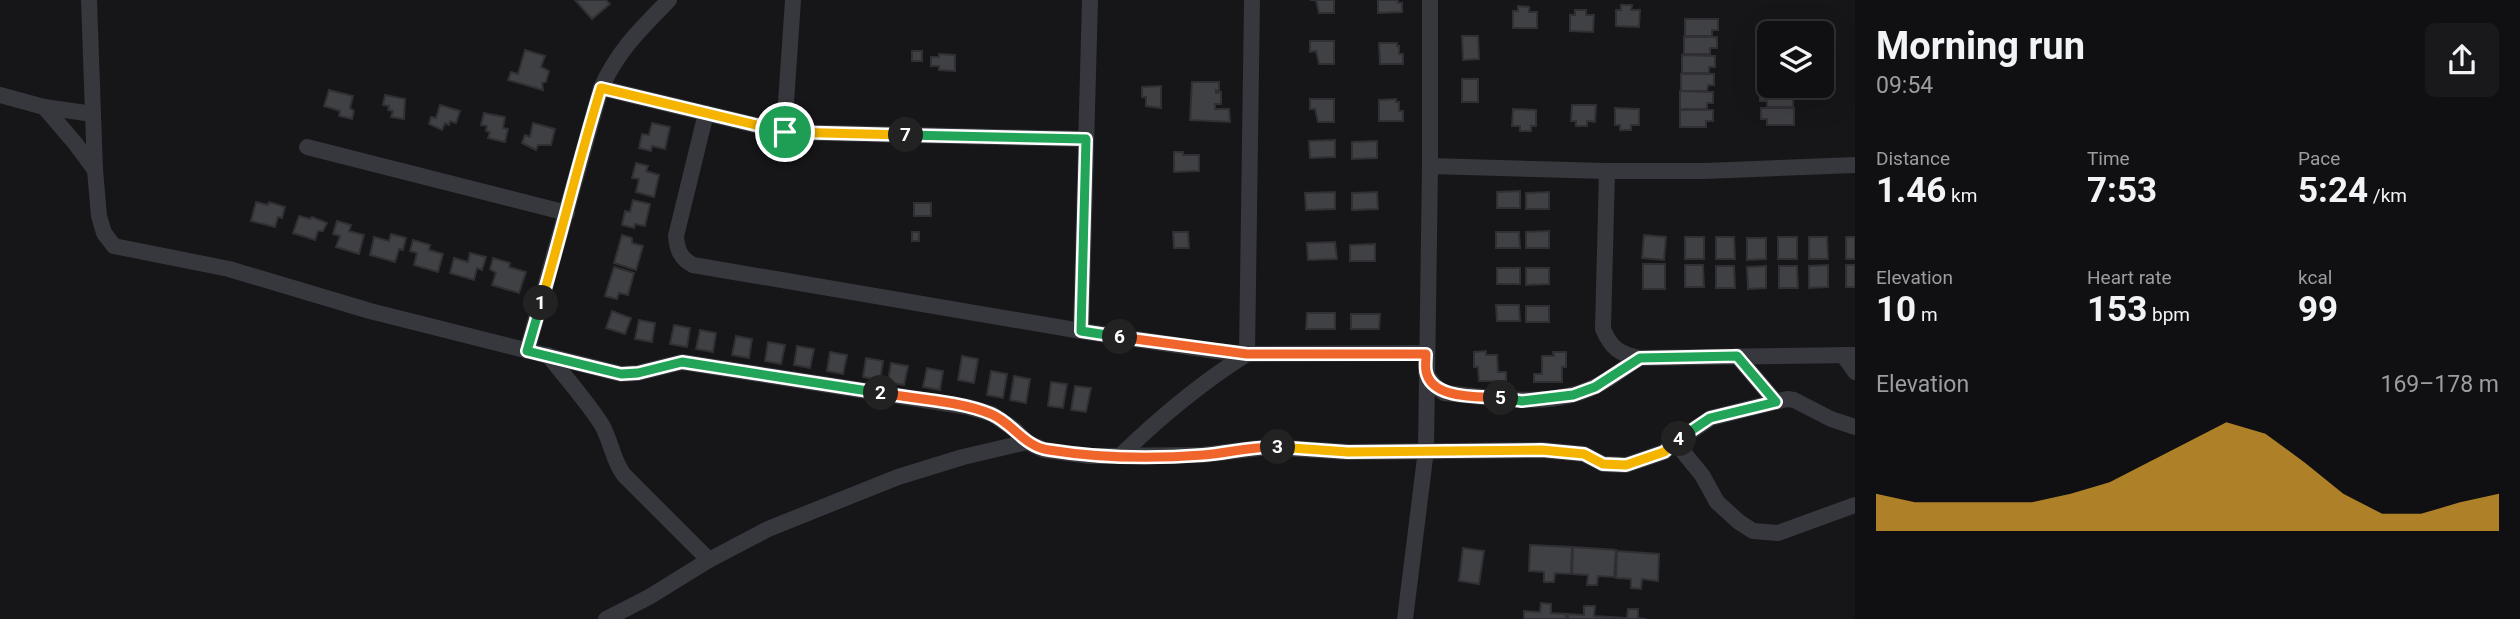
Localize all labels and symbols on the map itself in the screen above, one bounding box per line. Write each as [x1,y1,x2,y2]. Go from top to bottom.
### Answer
pin [755,102,815,162]
pin: 7 [888,118,923,152]
pin: 1 [524,286,558,320]
pin: 6 [1102,320,1138,354]
pin: 2 [864,376,898,410]
pin: 5 [1484,380,1518,416]
pin: 4 [1662,422,1696,457]
pin: 3 [1260,430,1296,464]

